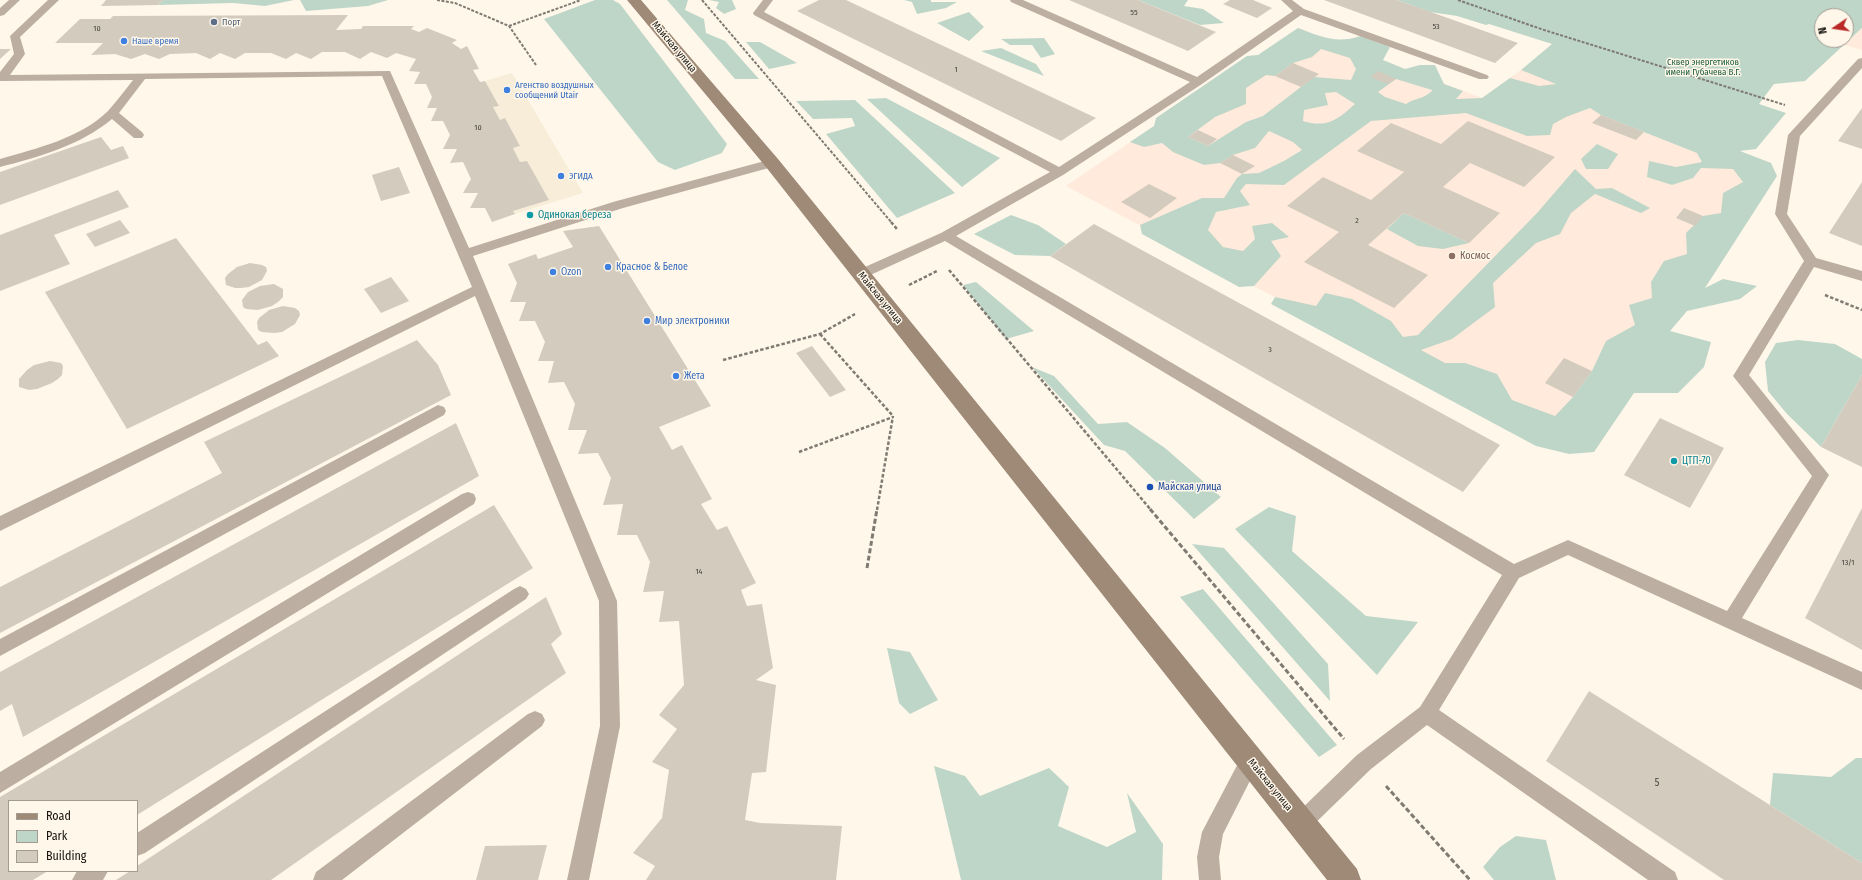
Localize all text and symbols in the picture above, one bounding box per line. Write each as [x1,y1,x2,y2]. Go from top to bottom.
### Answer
house number: 55 [1130,8,1138,18]
north arrow [1814,8,1854,48]
marker: Порт [209,17,219,27]
place label: Порт [222,17,240,27]
street label: Майская улица [649,19,699,75]
house number: 53 [1432,22,1440,32]
house number: 10 [93,24,101,34]
text: N [1816,26,1830,35]
marker: Наше время [119,36,129,46]
place label: Наше время [132,36,179,46]
park label: Сквер энергетиков имени Губачева В.Г. [1666,57,1740,78]
house number: 1 [954,65,958,75]
place label: Агенство воздушных сообщений Utair [515,80,594,101]
marker: Агенство воздушных сообщений Utair [502,85,512,95]
house number: 10 [474,123,482,133]
marker: ЭГИДА [556,171,566,181]
place label: ЭГИДА [569,171,593,181]
place label: Одинокая береза [538,209,611,221]
marker: Одинокая береза [525,210,535,220]
house number: 2 [1355,216,1359,226]
place label: Космос [1460,250,1490,262]
marker: Космос [1447,251,1457,261]
place label: Красное & Белое [616,261,688,273]
marker: Красное & Белое [603,262,613,272]
place label: Ozon [561,266,582,278]
marker: Ozon [548,267,558,277]
street label: Майская улица [855,270,905,326]
place label: Мир электроники [655,315,730,327]
marker: Мир электроники [642,316,652,326]
house number: 3 [1268,345,1272,355]
place label: Жета [684,370,705,382]
marker: Жета [671,371,681,381]
place label: ЦТП-70 [1682,455,1711,467]
marker: ЦТП-70 [1669,456,1679,466]
place label: Майская улица [1158,481,1221,493]
marker: Майская улица [1145,482,1155,492]
house number: 13/1 [1842,558,1854,568]
house number: 14 [696,567,702,577]
street label: Майская улица [1245,757,1295,813]
house number: 5 [1655,777,1659,789]
legend [8,800,138,872]
text: Road [46,809,71,823]
text: Park [46,829,67,843]
text: Building [46,849,86,863]

